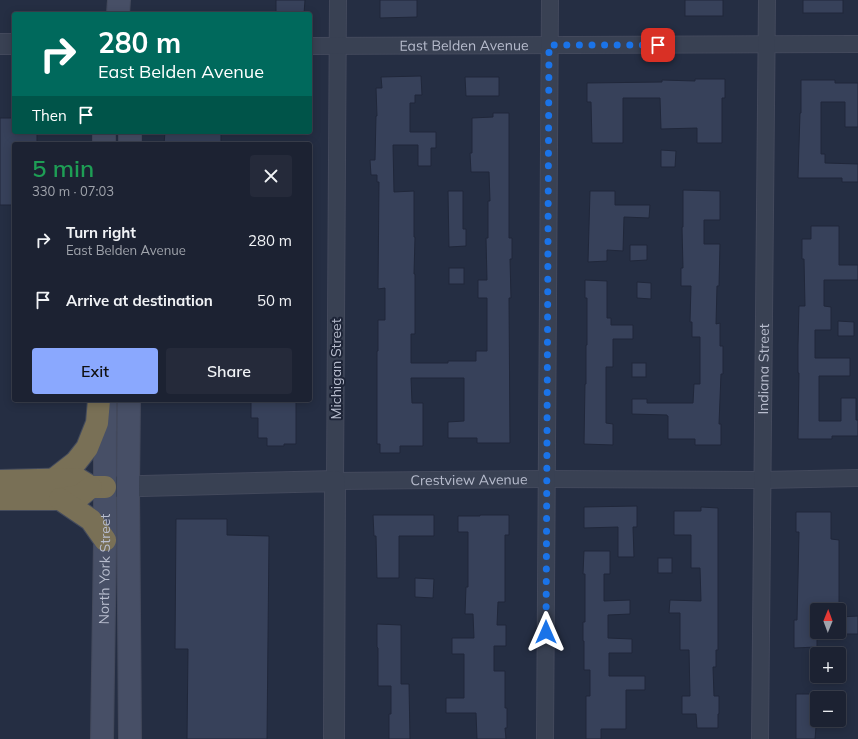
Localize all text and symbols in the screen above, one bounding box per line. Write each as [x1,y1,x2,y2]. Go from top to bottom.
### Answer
text: 280 m [98,25,181,60]
icon: right [32,28,84,80]
pin [641,28,675,62]
icon: arrive [647,34,669,56]
street label: East Belden Avenue [399,36,529,55]
text: East Belden Avenue [98,60,264,83]
icon: arrive [75,104,97,126]
text: Then [32,106,67,125]
text: 5 min [32,153,94,183]
button: close [250,155,292,197]
text: 330 m · 07:03 [32,183,114,199]
text: Turn right [66,223,136,242]
icon: right [32,229,54,251]
text: 280 m [248,231,292,250]
text: East Belden Avenue [66,242,186,258]
icon: arrive [32,289,54,311]
text: Arrive at destination [66,291,213,310]
text: 50 m [257,291,292,310]
street label: Michigan Street [327,318,345,420]
street label: Indiana Street [754,323,773,415]
button: Exit [32,348,158,394]
button: Share [166,348,292,394]
street label: Crestview Avenue [410,470,528,489]
street label: North York Street [95,514,114,625]
north arrow [810,603,846,639]
map controls [810,603,846,727]
position arrow [525,611,567,653]
button: + [810,647,846,683]
button: − [810,691,846,727]

